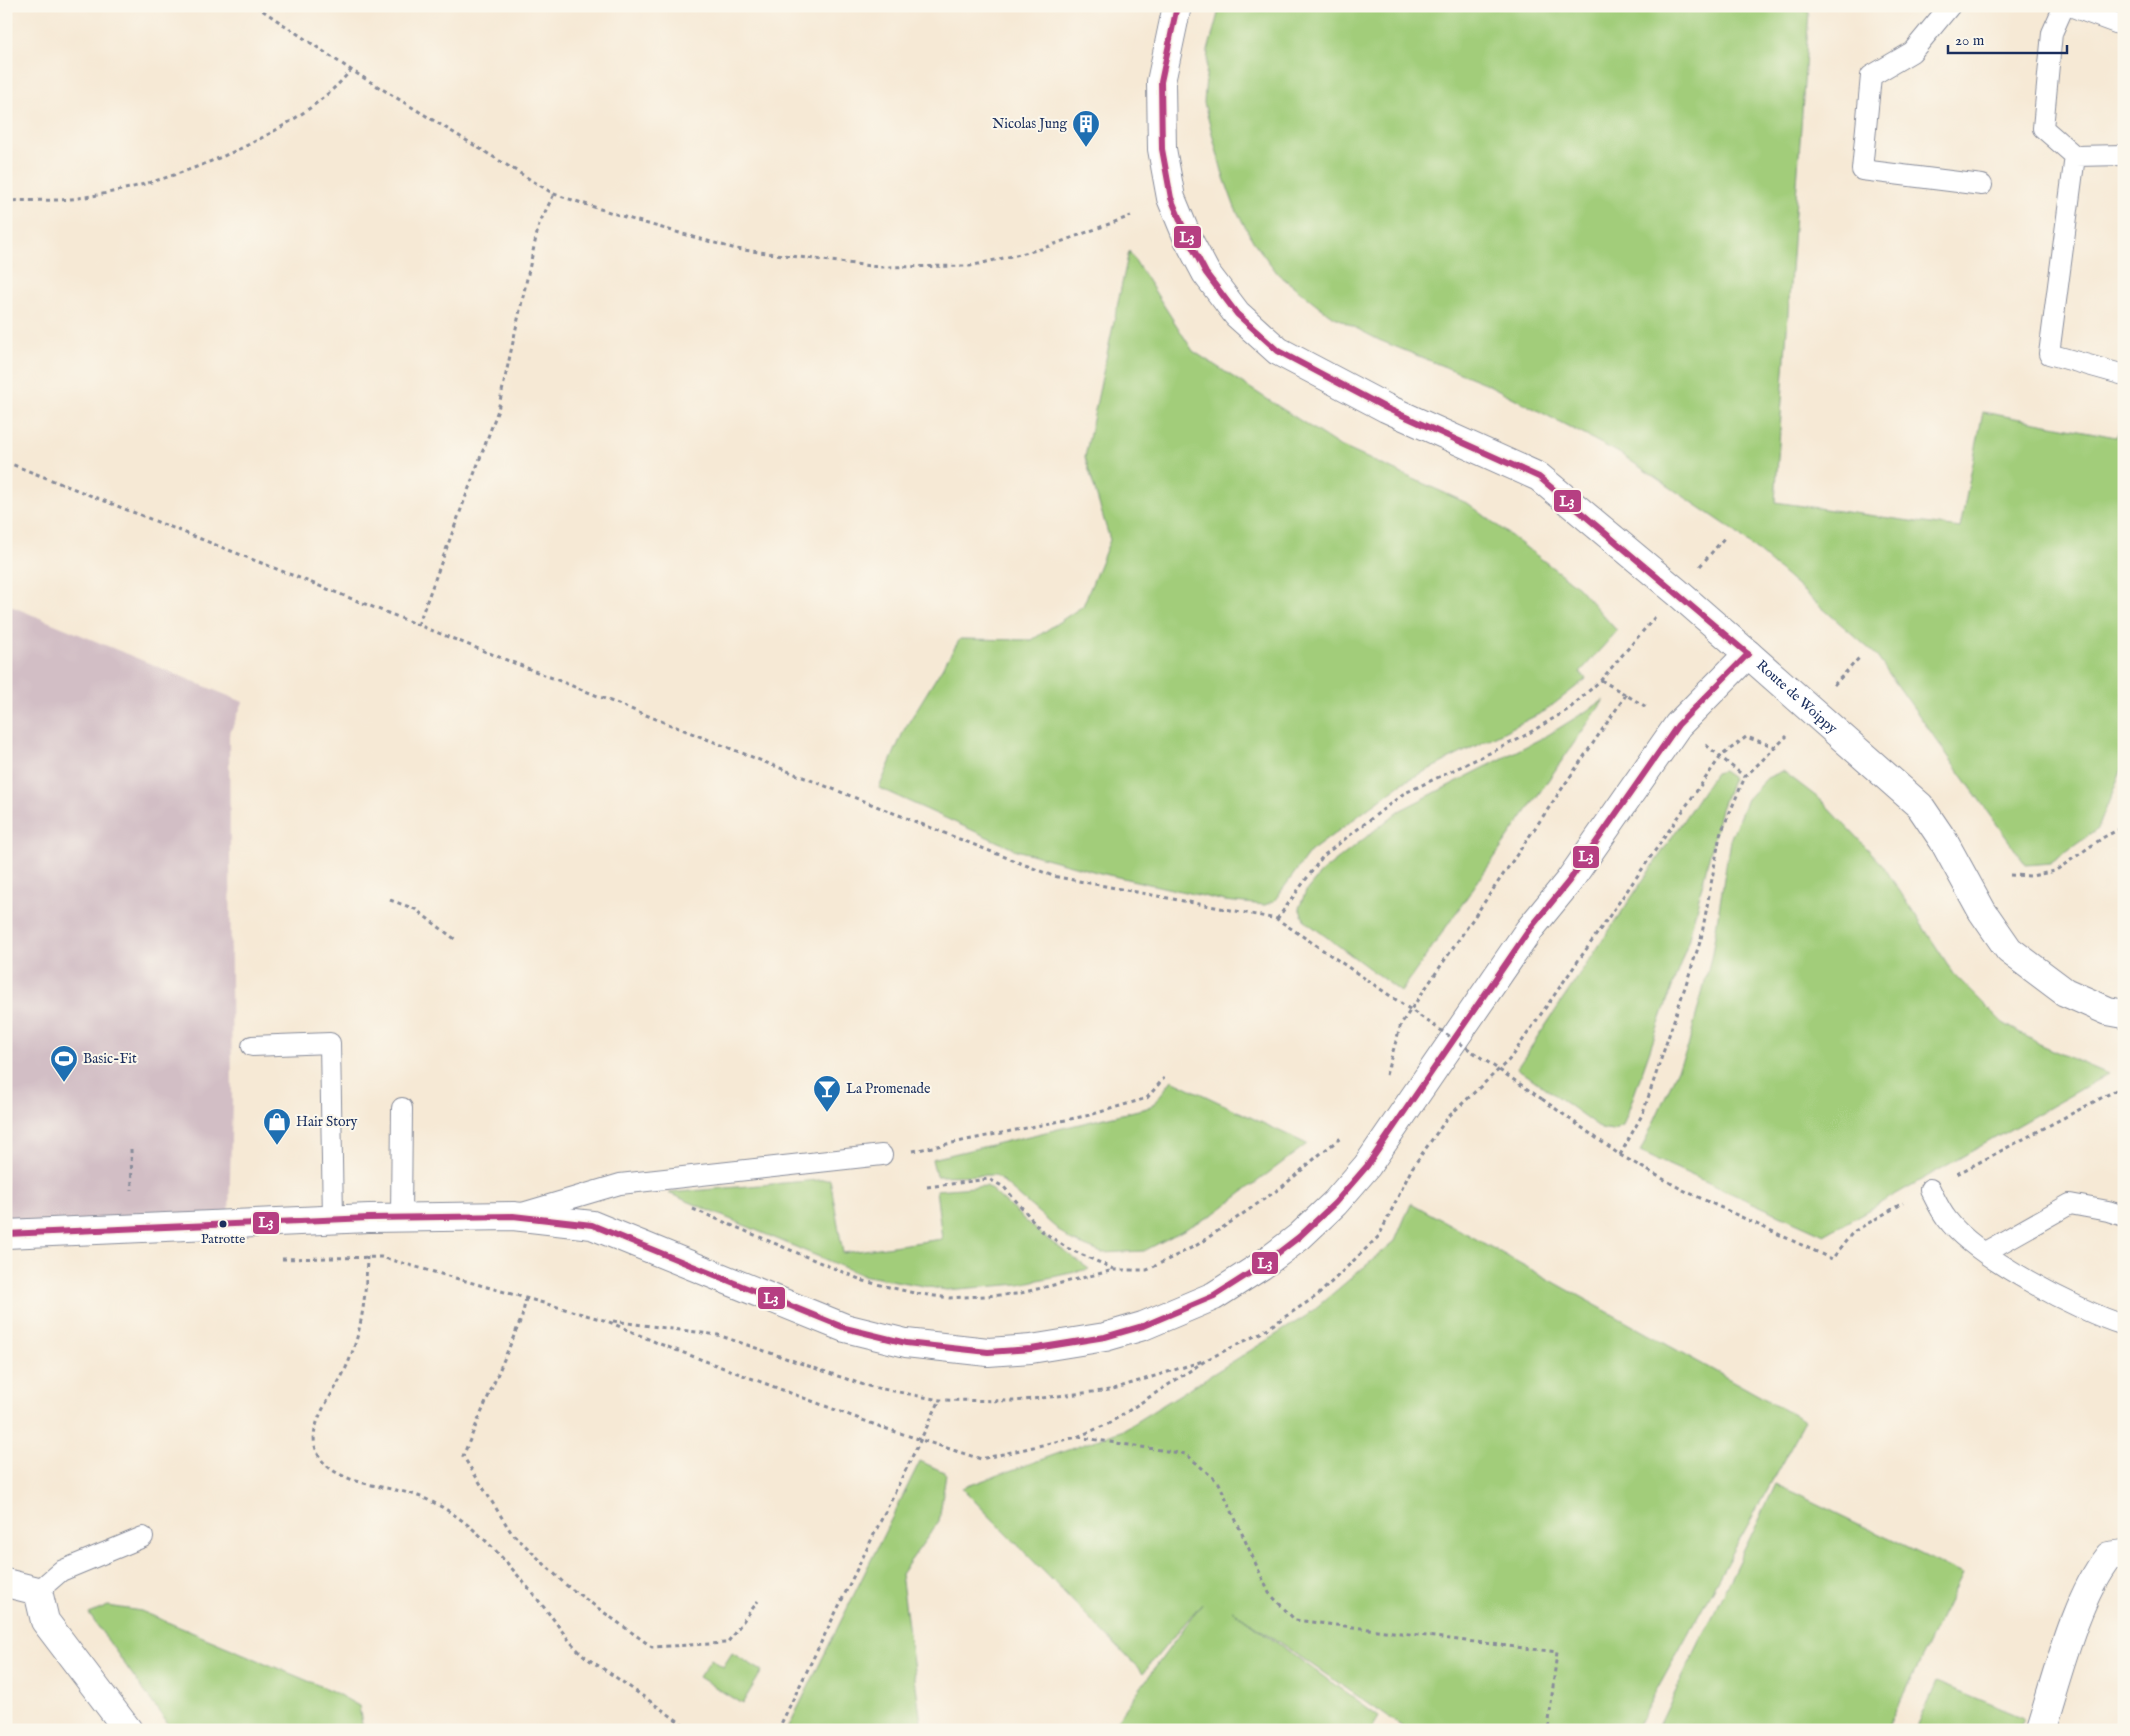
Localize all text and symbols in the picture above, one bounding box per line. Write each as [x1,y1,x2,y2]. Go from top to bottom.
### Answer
scale bar [1948,22,2066,54]
text: 20 m [1955,31,1985,50]
building icon: Nicolas Jung [1071,109,1101,148]
place label: Nicolas Jung [992,115,1067,133]
line badge: L3 [1173,225,1202,249]
text: L3 [1179,229,1195,247]
line badge: L3 [1553,489,1582,513]
text: L3 [1559,493,1575,511]
street label: Route de Woippy [1752,656,1841,738]
line badge: L3 [1572,845,1600,869]
text: L3 [1578,848,1594,866]
sports icon: Basic-Fit [49,1044,79,1083]
place label: Basic-Fit [83,1050,137,1068]
bar icon: La Promenade [812,1074,842,1113]
place label: La Promenade [846,1080,931,1098]
shop icon: Hair Story [262,1107,292,1146]
place label: Hair Story [296,1113,358,1131]
line badge: L3 [252,1211,280,1235]
text: L3 [258,1214,274,1232]
marker: Patrotte [218,1219,228,1229]
place label: Patrotte [201,1231,245,1248]
line badge: L3 [1251,1251,1279,1275]
text: L3 [1257,1255,1273,1273]
line badge: L3 [757,1286,786,1310]
text: L3 [763,1290,779,1308]

